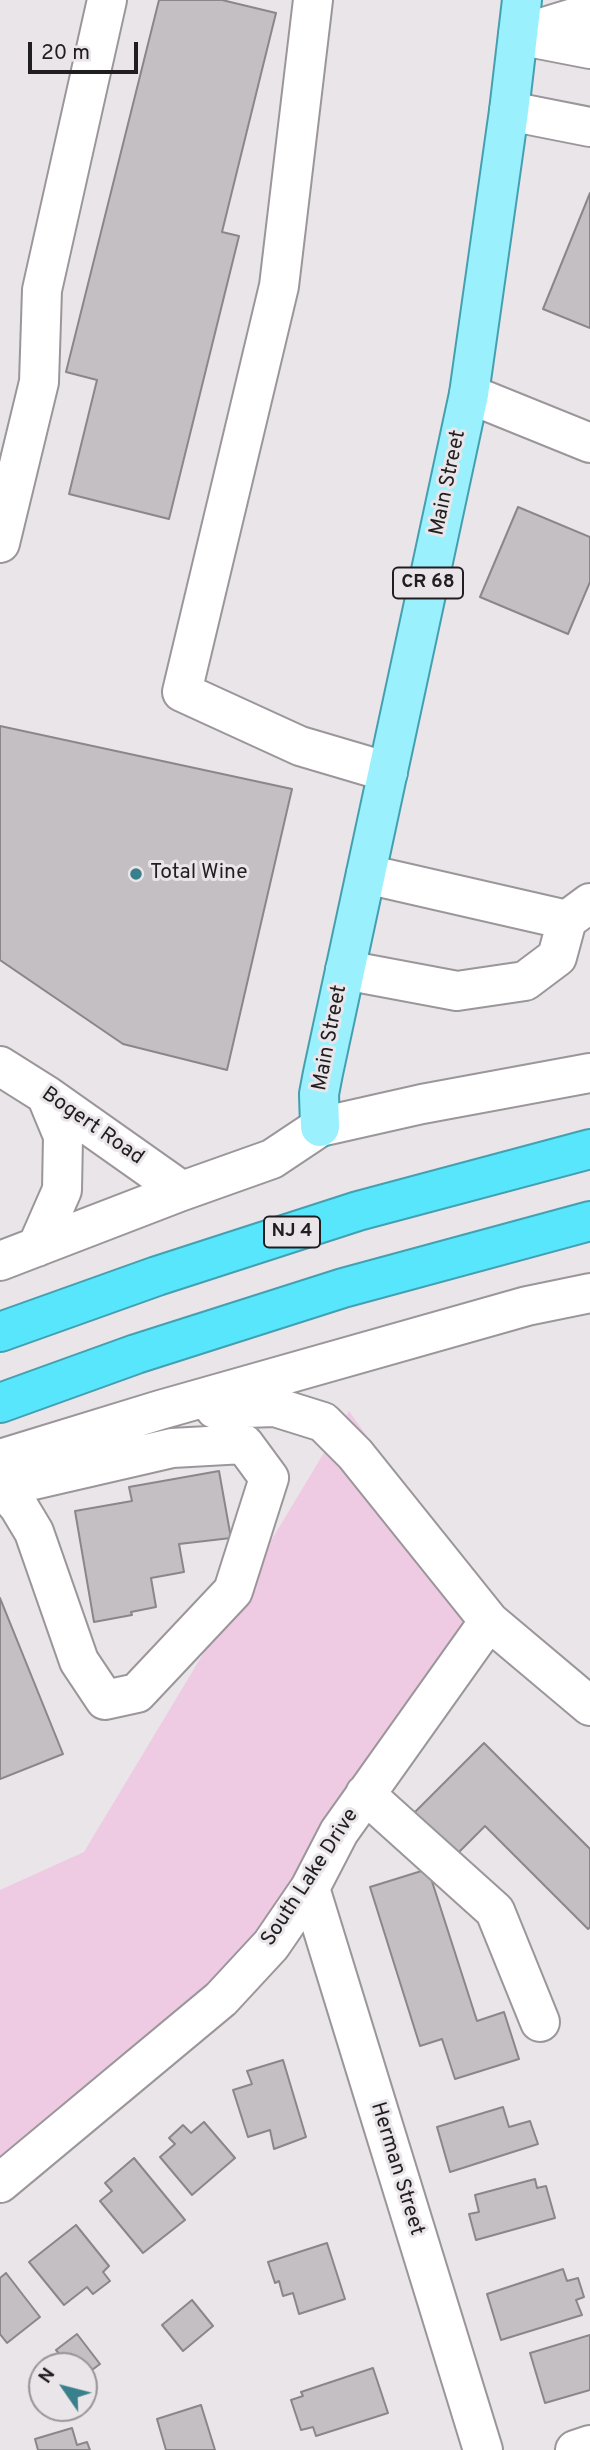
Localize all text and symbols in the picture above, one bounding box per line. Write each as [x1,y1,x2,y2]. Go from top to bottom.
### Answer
scale bar [32,28,142,72]
text: 20 m [41,40,90,67]
street label: Main Street [426,428,472,538]
road number: CR 68 [393,568,463,598]
place label: Total Wine [150,861,247,887]
marker: Total Wine [128,866,144,882]
street label: Main Street [308,983,354,1093]
street label: Bogert Road [36,1082,148,1172]
road number: NJ 4 [264,1216,320,1248]
street label: South Lake Drive [257,1804,365,1952]
street label: Herman Street [364,2099,428,2239]
north arrow [28,2352,98,2422]
text: N [34,2364,61,2389]

